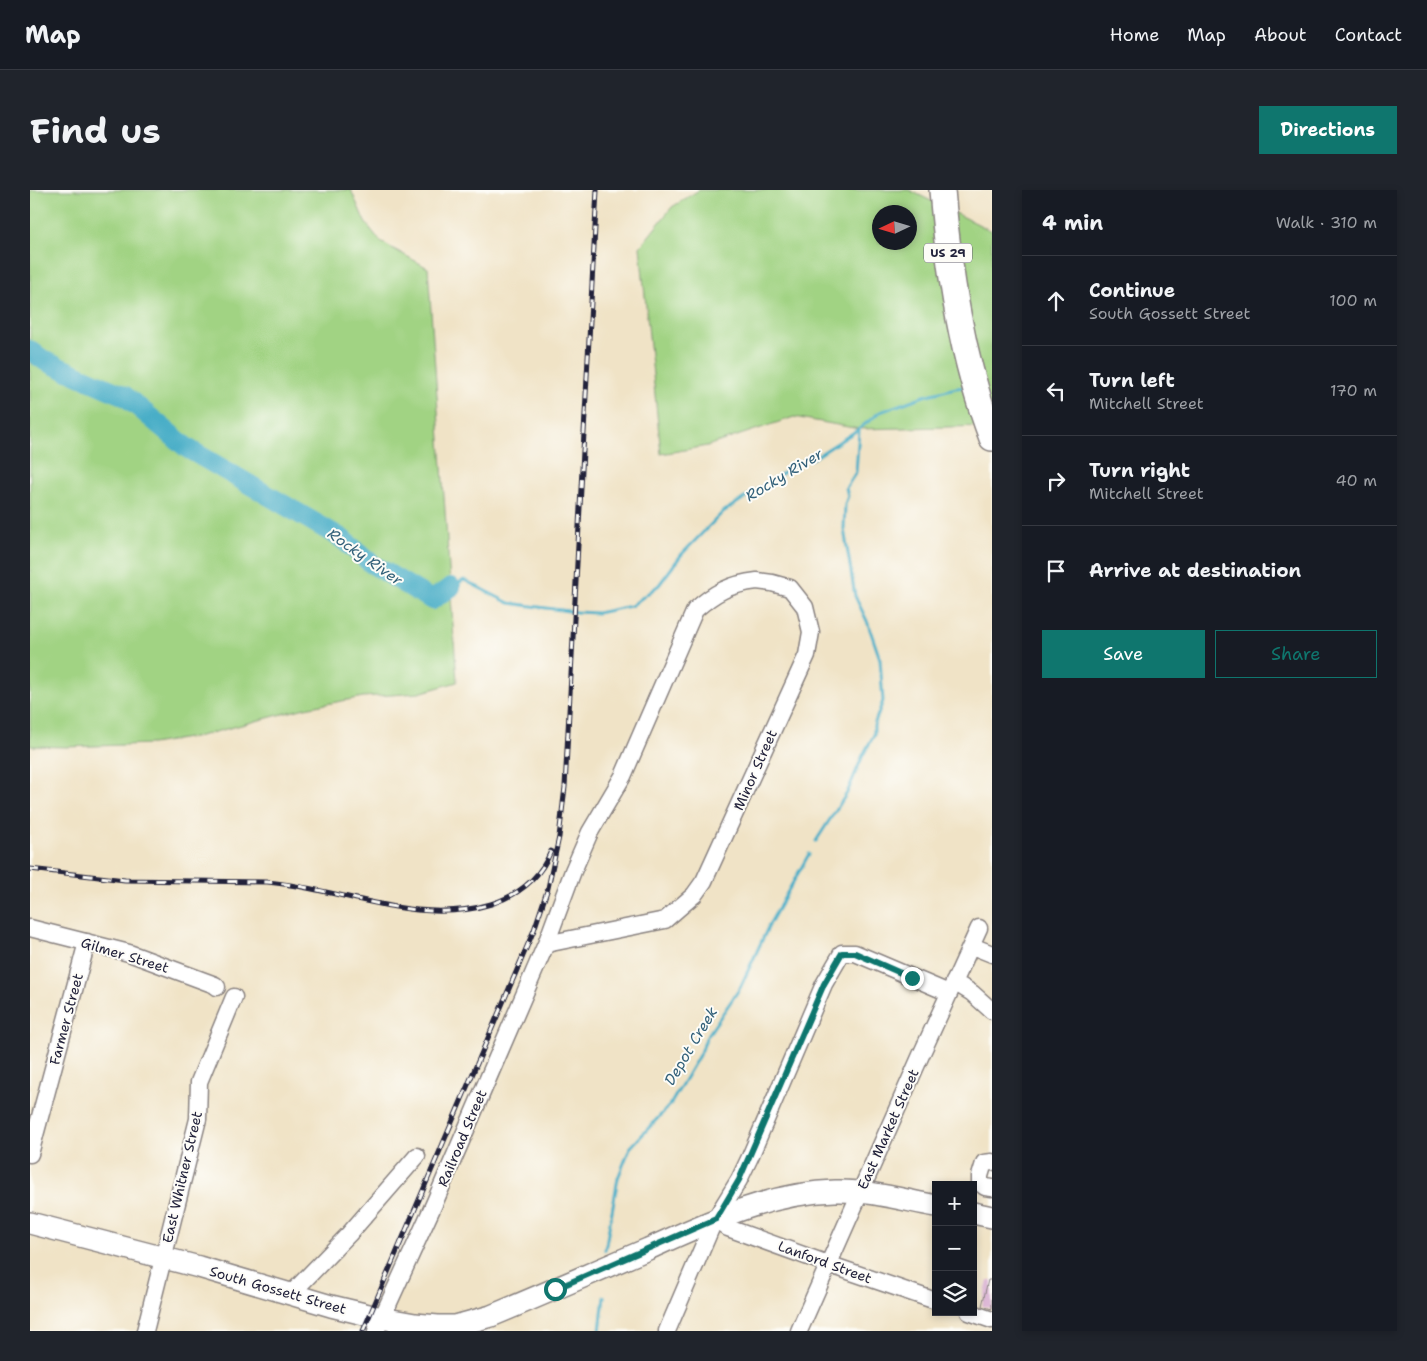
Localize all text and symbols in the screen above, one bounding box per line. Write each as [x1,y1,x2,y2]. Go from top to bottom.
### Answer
text: Map [25,19,81,51]
text: Home [1110,23,1159,47]
text: Map [1187,23,1226,47]
text: About [1254,23,1307,47]
text: Contact [1335,23,1402,47]
button: Directions [1259,106,1397,154]
text: Find us [30,107,161,154]
north arrow [872,205,917,250]
text: 4 min [1042,209,1103,237]
text: Walk · 310 m [1276,212,1377,233]
road number: US 29 [924,244,972,262]
text: Continue [1089,278,1175,303]
icon: ahead [1042,287,1070,315]
text: 100 m [1329,290,1377,311]
text: South Gossett Street [1089,303,1251,324]
text: Turn left [1089,368,1175,393]
icon: left [1042,377,1070,405]
text: 170 m [1330,380,1377,401]
text: Mitchell Street [1089,393,1204,414]
water label: Rocky River [741,444,827,506]
text: Turn right [1089,458,1190,483]
icon: right [1042,467,1070,495]
text: 40 m [1335,470,1377,491]
text: Mitchell Street [1089,483,1204,504]
water label: Rocky River [324,524,407,591]
icon: arrive [1042,557,1070,585]
text: Arrive at destination [1089,558,1301,583]
button: Save [1042,630,1205,678]
button: Share [1215,630,1377,678]
street label: Minor Street [729,727,781,813]
street label: Gilmer Street [79,933,171,977]
route end [901,967,924,990]
street label: Farmer Street [45,971,87,1067]
water label: Depot Creek [660,1003,723,1089]
street label: East Market Street [853,1066,923,1192]
street label: Railroad Street [433,1087,491,1189]
street label: East Whitner Street [158,1109,206,1245]
map controls [932,1181,977,1316]
button: + [932,1181,977,1226]
button: − [932,1226,977,1271]
street label: Lanford Street [776,1237,874,1287]
street label: South Gossett Street [208,1262,348,1318]
button: layers [932,1271,977,1316]
route start [544,1278,567,1301]

